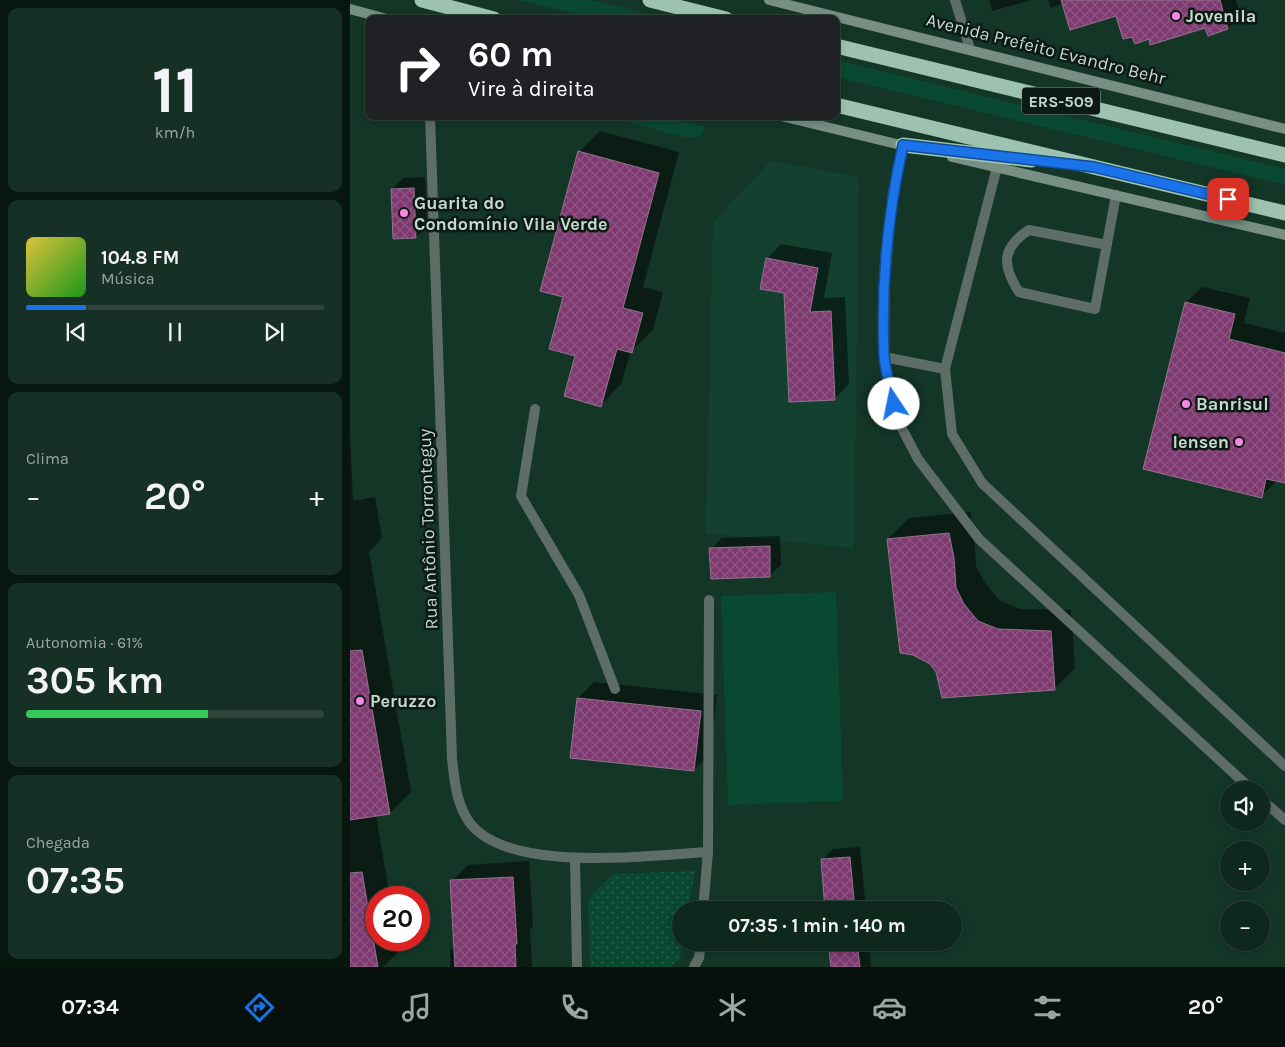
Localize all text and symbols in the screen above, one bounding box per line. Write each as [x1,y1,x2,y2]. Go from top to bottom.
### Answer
place label: Jovenila [1186,5,1256,27]
street label: Avenida Prefeito Evandro Behr [924,9,1168,90]
marker: Jovenila [1170,10,1182,22]
text: 60 m [468,34,553,75]
icon: right [385,35,450,100]
text: 11 [152,52,198,128]
text: Vire à direita [468,76,595,102]
road number: ERS-509 [1022,88,1100,114]
text: km/h [155,123,195,142]
pin [1207,178,1249,220]
icon: arrive [1214,185,1242,213]
place label: Guarita do Condomínio Vila Verde [414,192,608,235]
marker: Guarita do Condomínio Vila Verde [398,207,410,219]
text: 104.8 FM [101,247,179,269]
text: Música [101,269,154,288]
icon: previous [62,318,90,346]
icon: pause [161,318,189,346]
icon: next [260,318,288,346]
position arrow [867,377,919,429]
place label: Banrisul [1196,393,1269,415]
marker: Banrisul [1180,398,1192,410]
street label: Rua Antônio Torronteguy [413,428,442,630]
place label: Iensen [1173,431,1229,453]
marker: Iensen [1233,436,1245,448]
text: Clima [26,449,69,468]
text: 20° [144,474,206,519]
text: − [26,480,41,513]
text: + [309,480,324,513]
text: Autonomia · 61% [26,633,143,652]
text: 305 km [26,658,164,703]
place label: Peruzzo [370,690,436,712]
marker: Peruzzo [354,695,366,707]
map controls [1220,781,1270,951]
button: sound [1220,781,1270,831]
text: Chegada [26,833,90,852]
button: + [1220,841,1270,891]
text: 07:35 [26,858,125,903]
speed limit sign: 20 [365,886,430,951]
button: − [1220,901,1270,951]
text: 07:35 · 1 min · 140 m [728,915,906,937]
icon: directions [242,990,277,1025]
icon: music [399,990,434,1025]
icon: phone [557,990,592,1025]
icon: climate [715,990,750,1025]
icon: car [872,990,907,1025]
icon: filters [1030,990,1065,1025]
text: 07:34 [61,994,119,1020]
text: 20° [1188,994,1224,1020]

